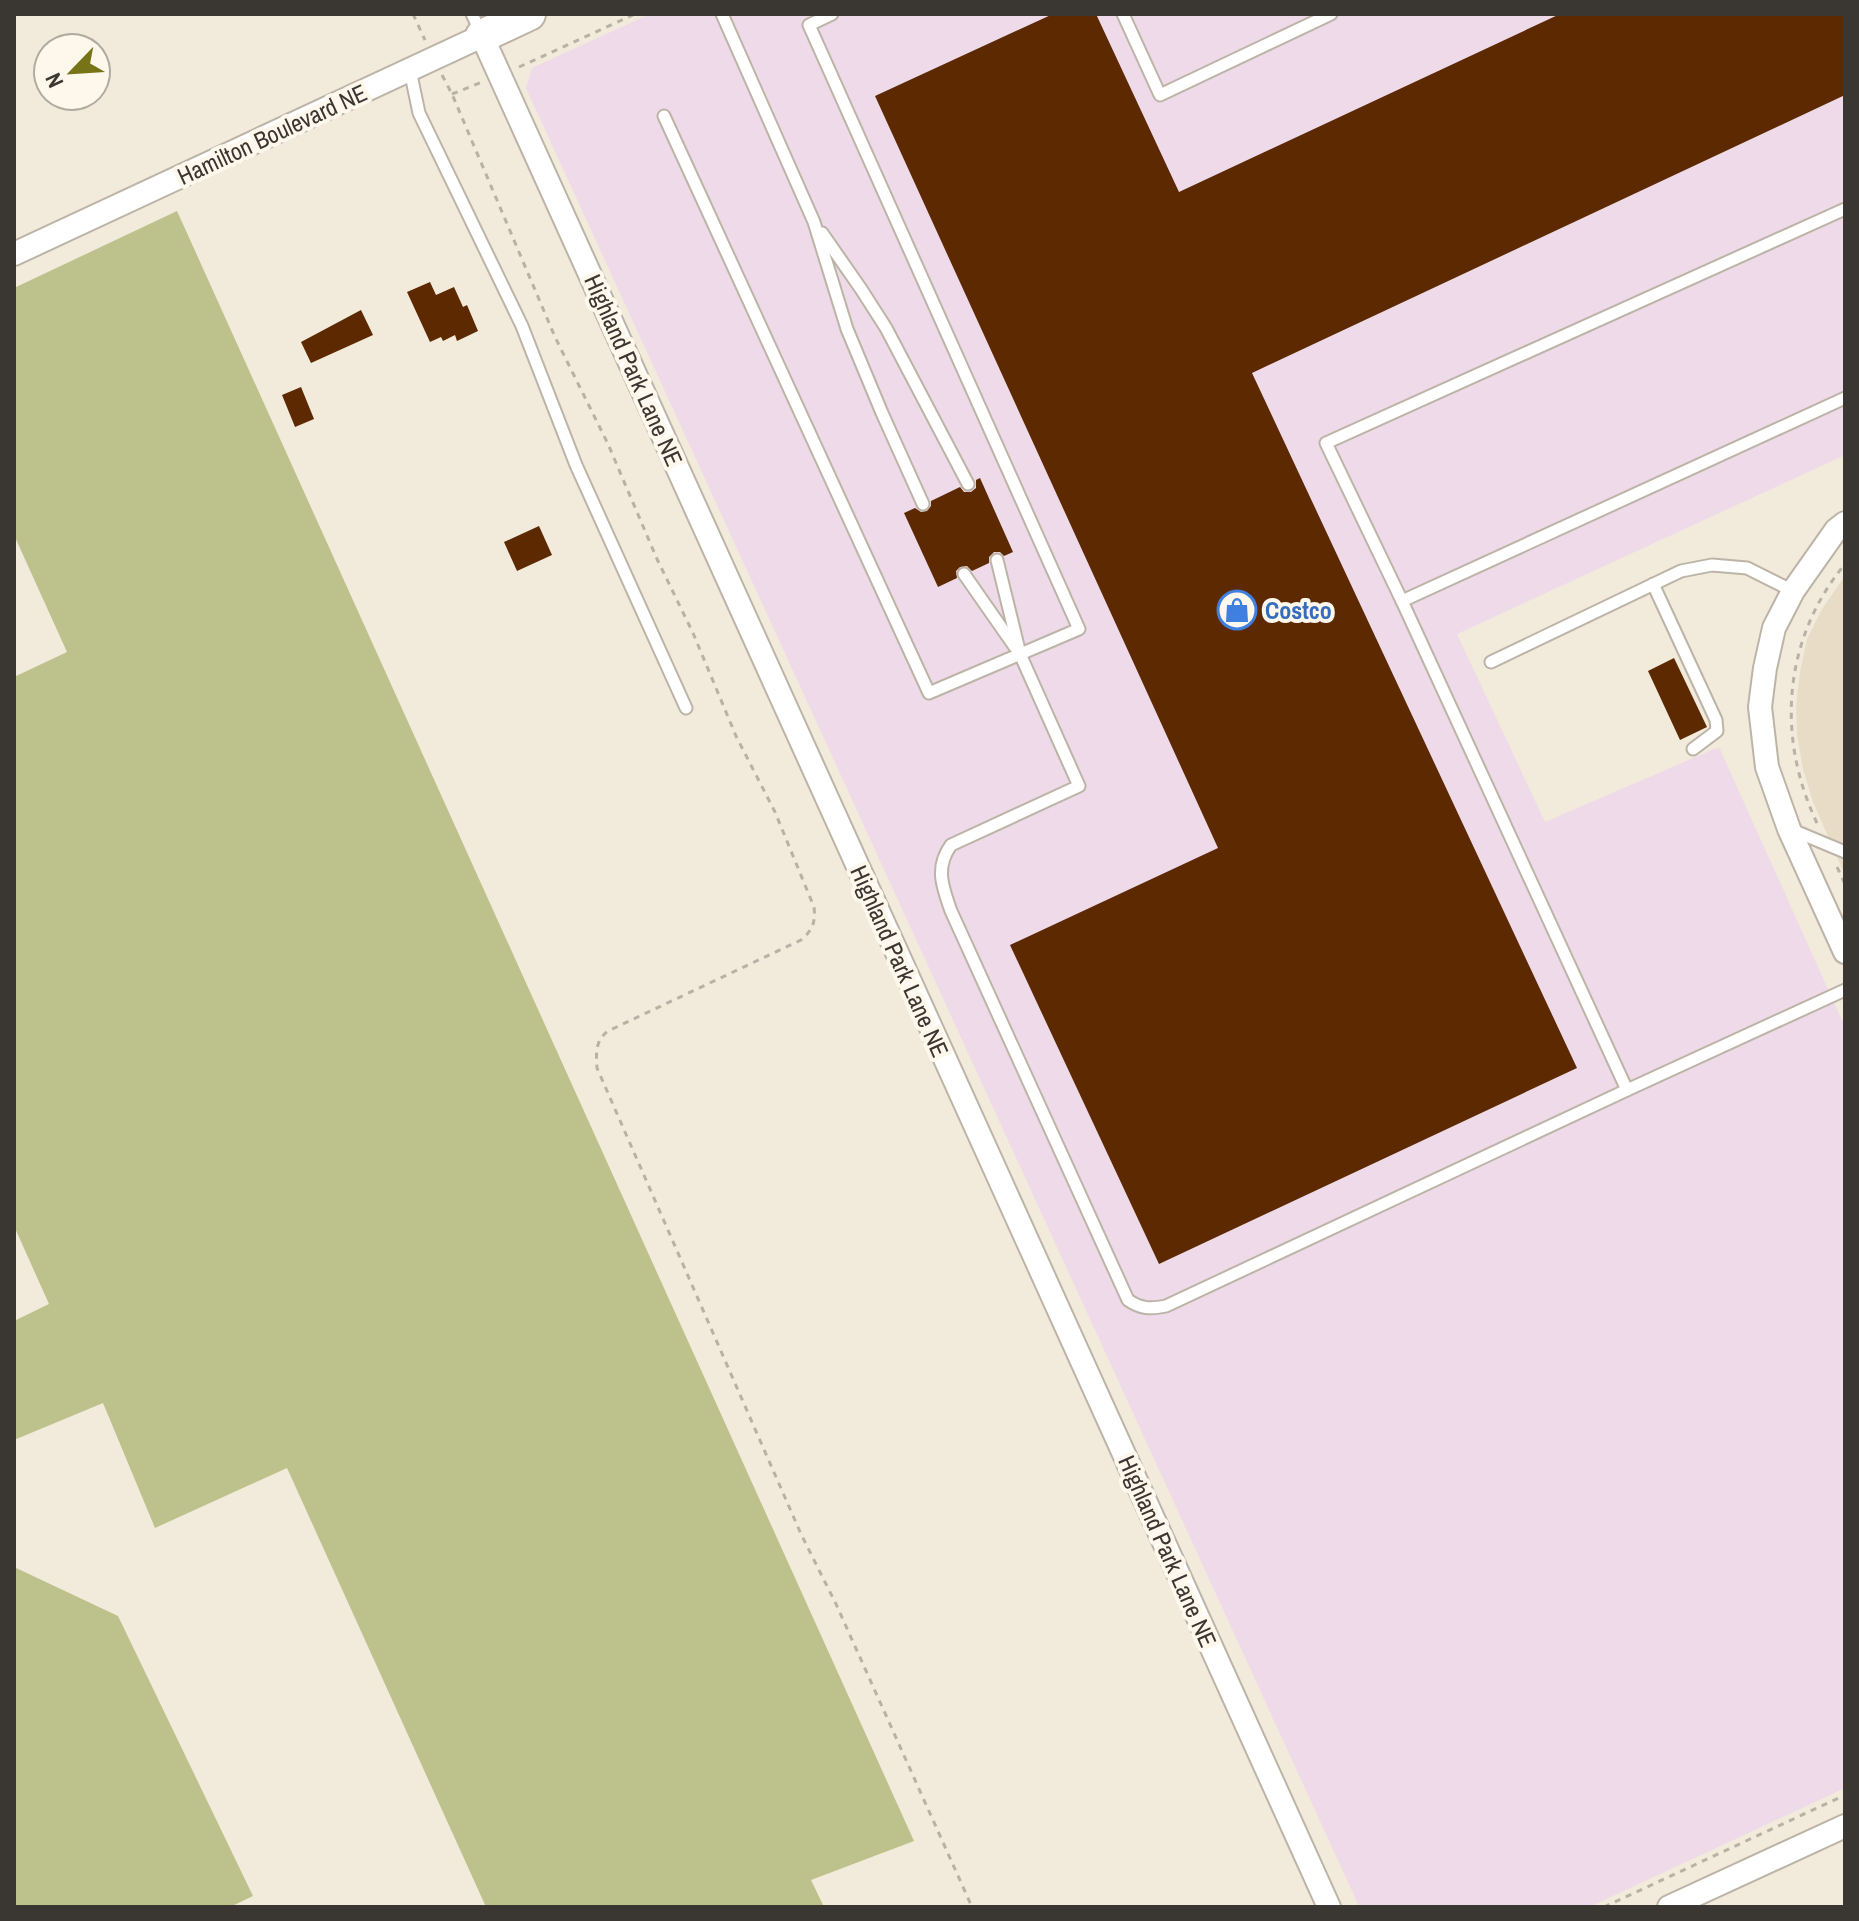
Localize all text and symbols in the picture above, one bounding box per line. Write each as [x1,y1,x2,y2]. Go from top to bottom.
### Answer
north arrow [32,32,112,112]
text: N [38,68,70,93]
street label: Hamilton Boulevard NE [172,76,372,192]
street label: Highland Park Lane NE [577,269,691,471]
shop icon: Costco [1216,589,1258,631]
place label: Costco [1265,594,1332,626]
street label: Highland Park Lane NE [843,860,957,1062]
street label: Highland Park Lane NE [1111,1450,1225,1652]

